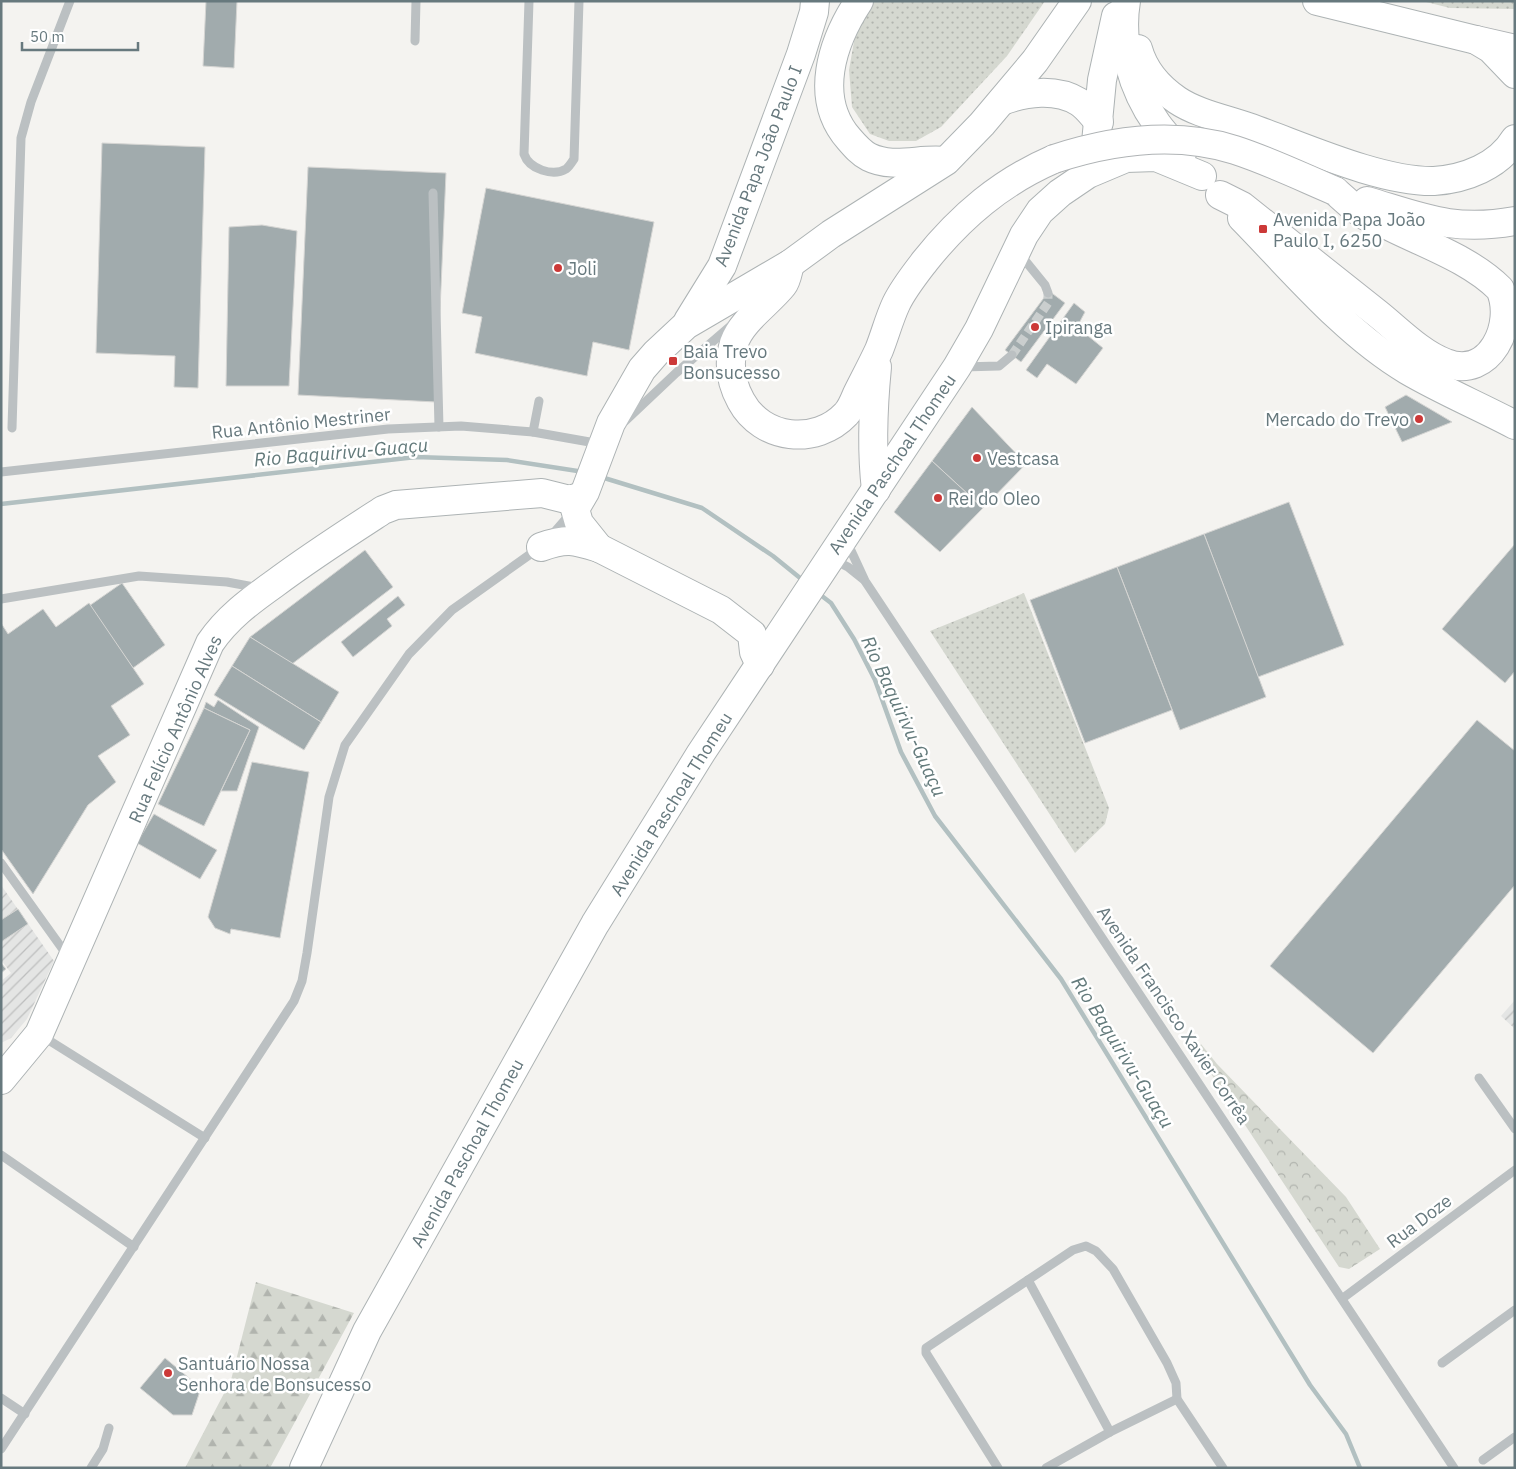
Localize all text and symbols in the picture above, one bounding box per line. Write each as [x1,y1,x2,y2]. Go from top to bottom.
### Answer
scale bar [22,20,139,52]
text: 50 m [30,27,65,46]
street label: Avenida Papa João Paulo I [709,62,807,270]
place label: Avenida Papa João Paulo I, 6250 [1273,208,1425,252]
marker: Avenida Papa João Paulo I, 6250 [1257,223,1269,235]
place label: Joli [568,257,597,280]
marker: Joli [552,262,564,274]
place label: Ipiranga [1045,316,1113,339]
marker: Ipiranga [1029,321,1041,333]
place label: Baia Trevo Bonsucesso [683,340,780,384]
marker: Baia Trevo Bonsucesso [667,355,679,367]
street label: Avenida Paschoal Thomeu [823,370,961,558]
street label: Rua Antônio Mestriner [210,402,392,444]
place label: Mercado do Trevo [1265,408,1409,431]
marker: Mercado do Trevo [1413,413,1425,425]
water label: Rio Baquirivu-Guaçu [253,432,429,472]
place label: Vestcasa [987,447,1060,470]
marker: Vestcasa [971,452,983,464]
place label: Rei do Oleo [948,487,1040,510]
marker: Rei do Oleo [932,492,944,504]
street label: Rua Felício Antônio Alves [123,632,227,826]
water label: Rio Baquirivu-Guaçu [856,632,952,800]
street label: Avenida Paschoal Thomeu [605,708,737,900]
street label: Avenida Francisco Xavier Corrêa [1092,901,1256,1129]
water label: Rio Baquirivu-Guaçu [1067,972,1179,1132]
street label: Avenida Paschoal Thomeu [405,1055,529,1251]
street label: Rua Doze [1382,1189,1456,1253]
place label: Santuário Nossa Senhora de Bonsucesso [178,1352,371,1396]
marker: Santuário Nossa Senhora de Bonsucesso [162,1367,174,1379]

